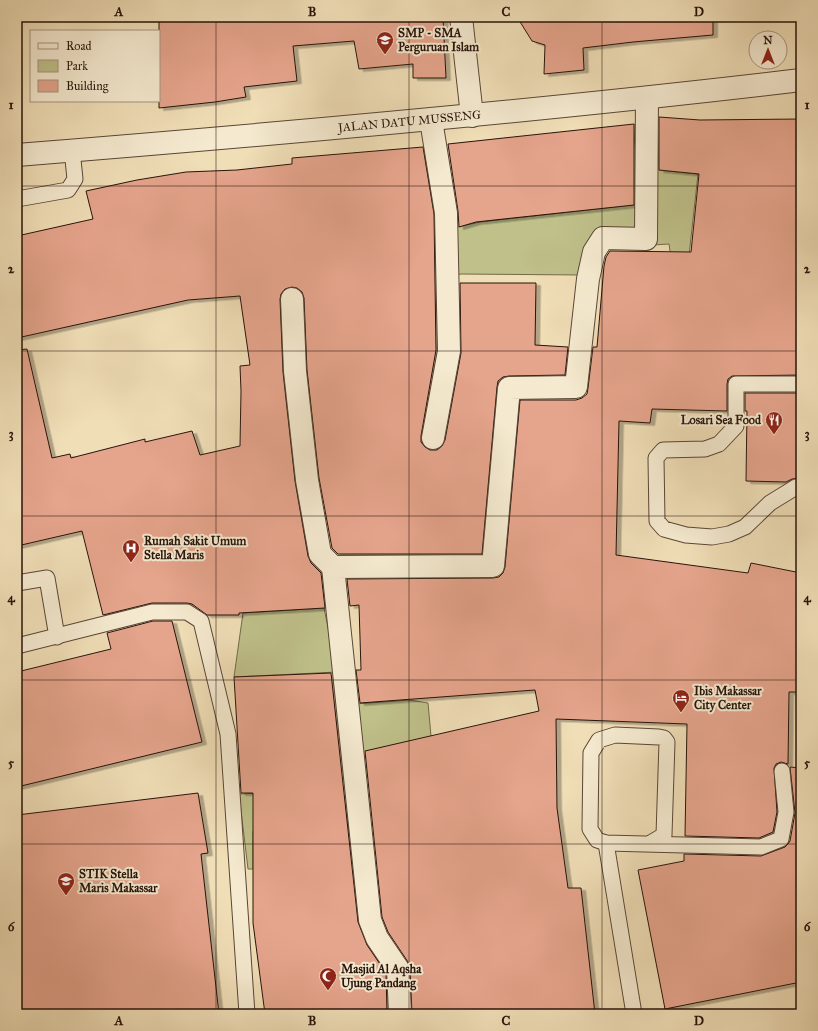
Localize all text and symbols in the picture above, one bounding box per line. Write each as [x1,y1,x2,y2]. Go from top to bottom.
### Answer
text: A [114,4,124,20]
text: B [308,4,317,20]
text: C [502,4,511,20]
text: D [694,4,704,20]
place label: SMP - SMA Perguruan Islam [398,26,480,55]
legend [30,30,160,102]
school or university icon: SMP - SMA Perguruan Islam [375,30,395,55]
north arrow [748,30,788,70]
text: N [763,34,773,47]
text: Road [66,39,92,53]
text: Park [66,59,88,73]
text: Building [66,79,109,94]
text: 1 [8,97,14,113]
text: 1 [804,97,810,113]
street label: JALAN DATU MUSSENG [336,107,482,136]
text: 2 [8,261,15,277]
text: 2 [804,261,811,277]
restaurant icon: Losari Sea Food [764,410,784,435]
place label: Losari Sea Food [681,413,762,427]
text: 3 [8,426,14,442]
text: 3 [804,426,810,442]
place label: Rumah Sakit Umum Stella Maris [144,534,247,562]
hospital icon: Rumah Sakit Umum Stella Maris [121,538,141,563]
text: 4 [7,590,15,606]
text: 4 [803,590,811,606]
place label: Ibis Makassar City Center [694,684,762,713]
hotel icon: Ibis Makassar City Center [671,688,691,713]
text: 5 [8,755,15,771]
text: 5 [804,755,811,771]
place label: STIK Stella Maris Makassar [79,867,158,895]
school or university icon: STIK Stella Maris Makassar [56,871,76,896]
text: 6 [8,919,16,935]
text: 6 [804,919,812,935]
place label: Masjid Al Aqsha Ujung Pandang [341,962,422,991]
mosque icon: Masjid Al Aqsha Ujung Pandang [318,966,338,991]
text: A [114,1013,124,1029]
text: B [308,1013,317,1029]
text: C [502,1013,511,1029]
text: D [694,1013,704,1029]

